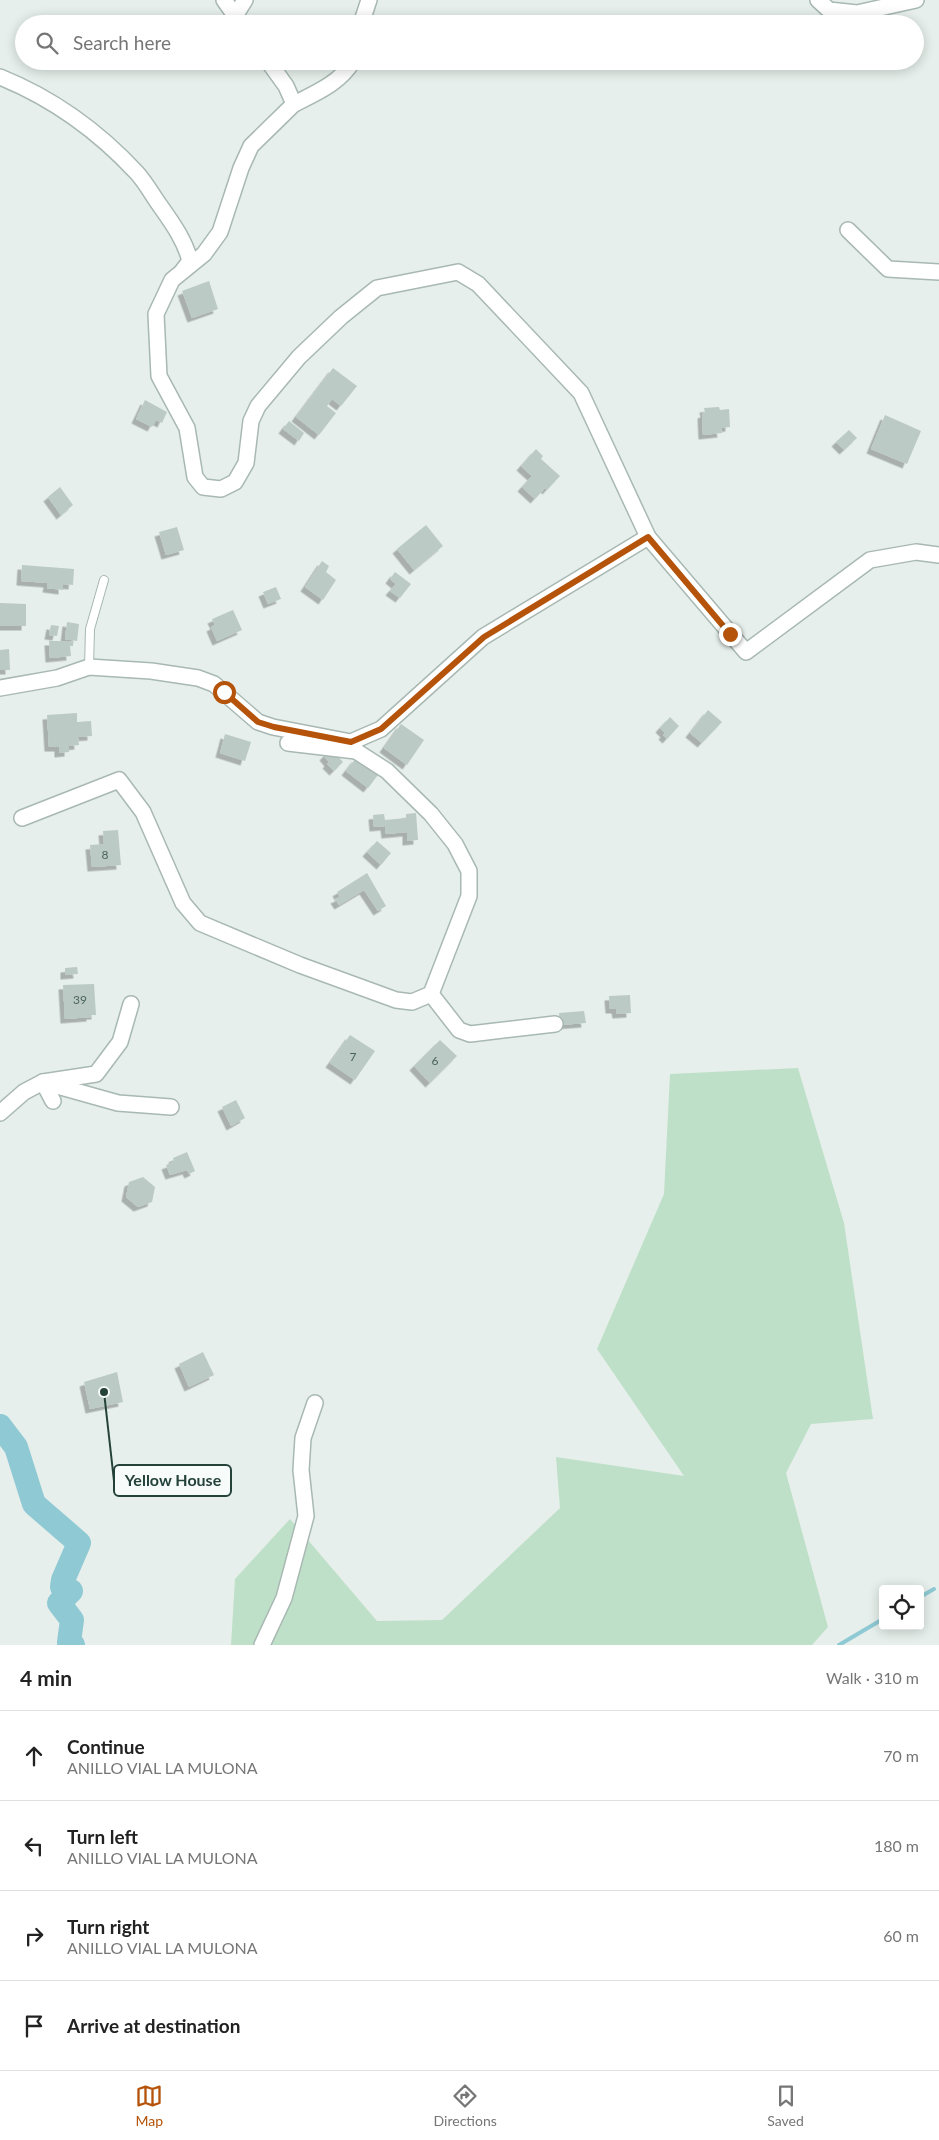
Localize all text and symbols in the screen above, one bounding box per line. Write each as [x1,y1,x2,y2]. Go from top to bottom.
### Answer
search box [15,15,924,70]
icon: search [33,29,61,57]
text: Search here [73,31,171,54]
route end [719,623,742,646]
route start [213,681,236,704]
house number: 8 [102,847,109,862]
house number: 39 [73,992,87,1007]
house number: 7 [350,1049,357,1064]
house number: 6 [432,1053,439,1068]
callout: Yellow House [114,1465,231,1496]
text: Yellow House [124,1470,222,1489]
map controls [879,1585,924,1630]
button: locate [879,1585,924,1630]
text: 4 min [20,1665,72,1690]
text: Walk · 310 m [826,1668,919,1687]
text: Continue [67,1735,145,1758]
icon: ahead [20,1742,48,1770]
text: 70 m [883,1746,919,1765]
text: ANILLO VIAL LA MULONA [67,1758,258,1777]
text: Turn left [67,1825,138,1848]
icon: left [20,1832,48,1860]
text: 180 m [874,1836,919,1855]
text: ANILLO VIAL LA MULONA [67,1848,258,1867]
text: Turn right [67,1915,149,1938]
icon: right [20,1922,48,1950]
text: 60 m [883,1926,919,1945]
text: ANILLO VIAL LA MULONA [67,1938,258,1957]
icon: arrive [20,2012,48,2040]
text: Arrive at destination [67,2014,240,2037]
tab: Map [135,2082,163,2129]
tab: Directions [434,2082,497,2129]
tab: Saved [767,2082,804,2129]

